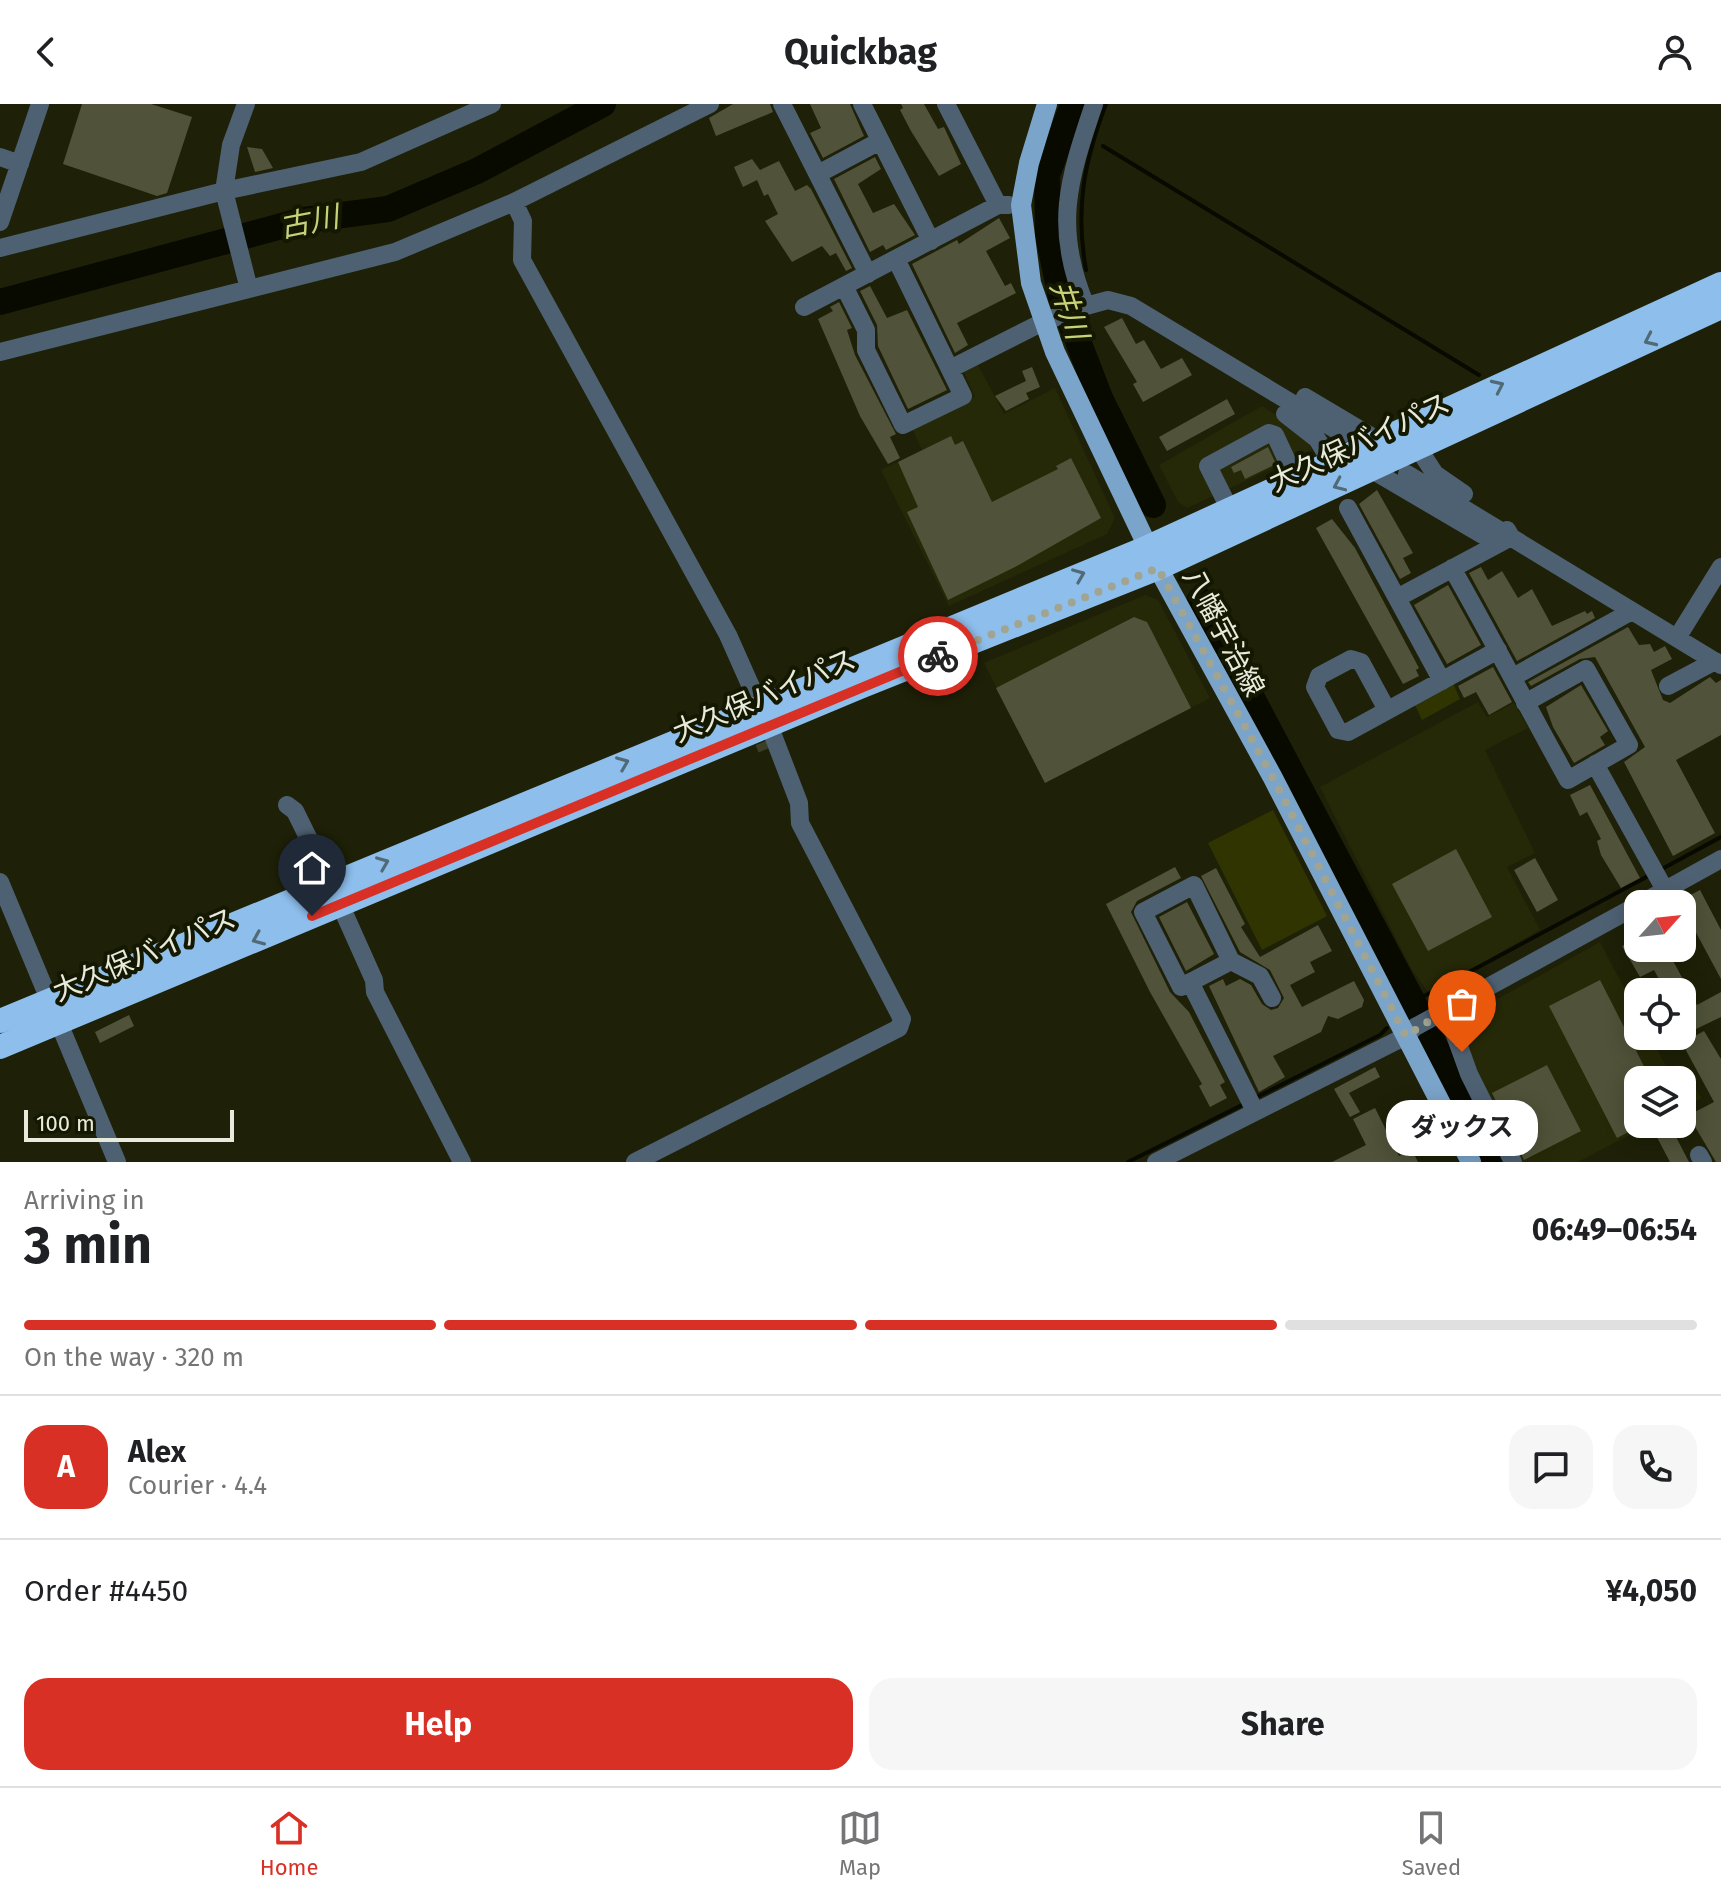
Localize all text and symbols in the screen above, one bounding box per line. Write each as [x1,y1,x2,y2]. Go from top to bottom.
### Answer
icon: back [24,30,68,74]
text: Quickbag [784,30,937,74]
icon: person [1653,30,1697,74]
water label: 古川 [276,198,345,245]
water label: 井川 [1043,276,1096,347]
one-way arrow [1644,330,1659,346]
one-way arrow [1490,380,1505,396]
street label: 大久保バイパス [1264,386,1455,499]
one-way arrow [1332,476,1347,492]
street label: 八幡宇治線 [1176,563,1271,702]
one-way arrow [1071,568,1085,585]
courier [898,616,978,696]
icon: bike [916,634,960,678]
street label: 大久保バイパス [668,642,861,749]
one-way arrow [615,757,629,773]
pin [278,834,346,916]
icon: home [290,846,334,890]
one-way arrow [375,856,389,872]
north arrow [1624,890,1696,962]
map controls [1624,890,1696,1138]
street label: 大久保バイパス [48,901,241,1008]
one-way arrow [251,929,266,945]
pin [1428,970,1496,1052]
button: locate [1624,978,1696,1050]
icon: bag [1440,982,1484,1026]
button: layers [1624,1066,1696,1138]
callout: ダックス [1386,1100,1538,1156]
scale bar [24,1106,234,1142]
text: 100 m [36,1110,95,1137]
text: ダックス [1410,1112,1514,1143]
text: Arriving in [24,1185,145,1216]
text: 06:49–06:54 [1532,1212,1697,1248]
text: 3 min [24,1214,152,1277]
text: On the way · 320 m [24,1342,244,1373]
button: chat [1509,1425,1593,1509]
button: phone [1613,1425,1697,1509]
text: Alex [128,1434,186,1470]
text: A [57,1449,75,1485]
text: Courier · 4.4 [128,1470,267,1501]
text: Order #4450 [24,1573,188,1609]
text: ¥4,050 [1606,1573,1697,1609]
button: Help [24,1678,853,1770]
button: Share [869,1678,1697,1770]
tab: Home [260,1806,318,1881]
tab: Map [838,1806,882,1881]
tab: Saved [1402,1806,1461,1881]

